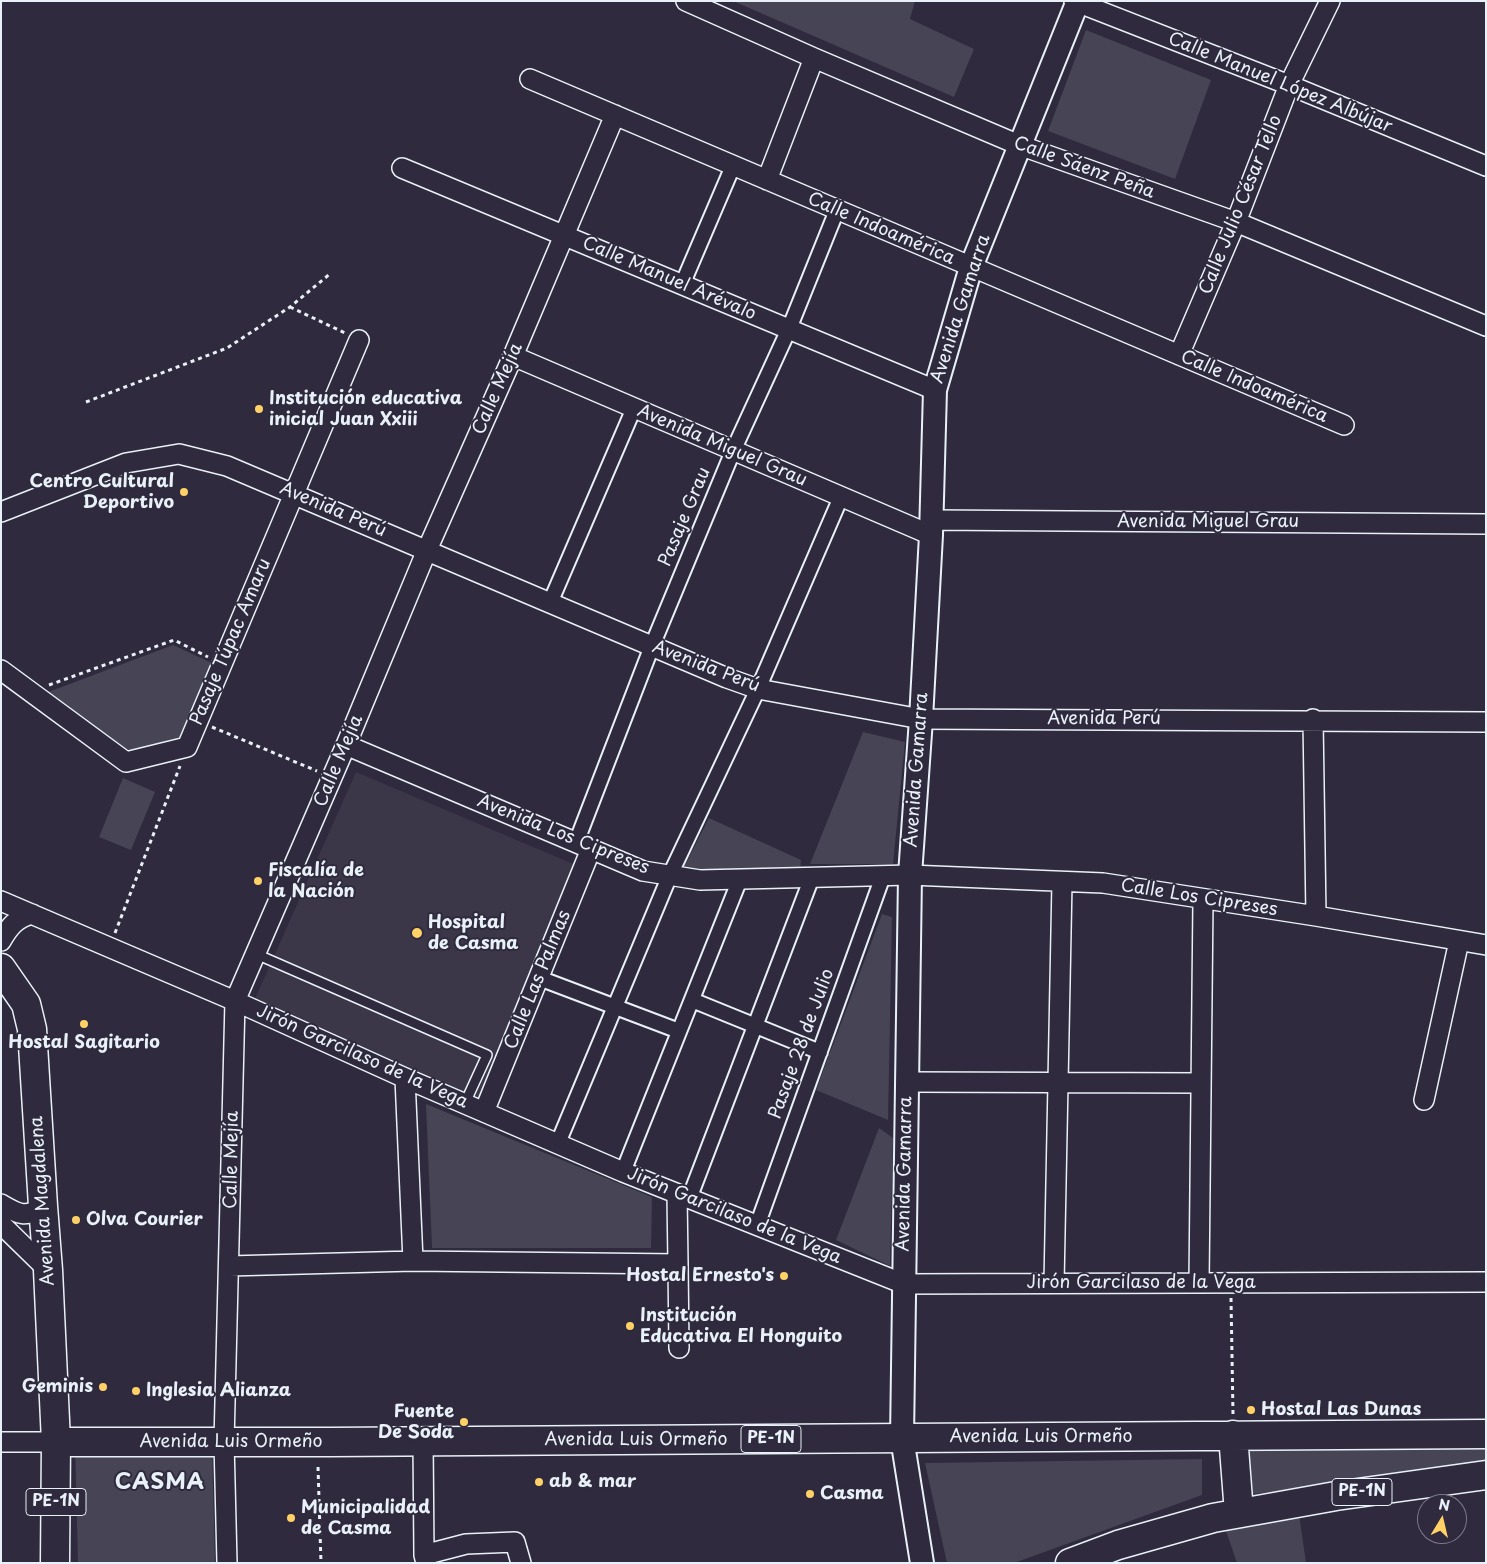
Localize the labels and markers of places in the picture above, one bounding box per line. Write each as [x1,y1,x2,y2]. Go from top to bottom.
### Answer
place label: Institución educativa inicial Juan Xxiii [269,388,462,430]
marker: Institución educativa inicial Juan Xxiii [253,403,265,415]
place label: Centro Cultural Deportivo [30,471,174,514]
marker: Centro Cultural Deportivo [178,486,190,498]
place label: Fiscalía de la Nación [268,860,364,902]
marker: Fiscalía de la Nación [252,875,264,887]
place label: Hospital de Casma [428,912,518,954]
marker: Hospital de Casma [410,926,424,940]
marker: Hostal Sagitario [78,1018,90,1030]
place label: Hostal Sagitario [8,1032,160,1054]
place label: Olva Courier [86,1209,203,1231]
marker: Olva Courier [70,1214,82,1226]
place label: Hostal Ernesto's [626,1265,774,1287]
marker: Hostal Ernesto's [778,1270,790,1282]
place label: Institución Educativa El Honguito [640,1305,842,1348]
marker: Institución Educativa El Honguito [624,1320,636,1332]
place label: Geminis [22,1376,93,1398]
place label: Inglesia Alianza [146,1380,291,1402]
marker: Geminis [97,1381,109,1393]
marker: Inglesia Alianza [130,1385,142,1397]
place label: Hostal Las Dunas [1261,1399,1421,1421]
place label: Fuente De Soda [378,1401,454,1444]
marker: Hostal Las Dunas [1245,1404,1257,1416]
marker: Fuente De Soda [458,1416,470,1428]
place label: ab & mar [549,1471,636,1493]
marker: ab & mar [533,1476,545,1488]
place label: Casma [820,1483,884,1505]
marker: Casma [804,1488,816,1500]
place label: Municipalidad de Casma [301,1497,430,1540]
marker: Municipalidad de Casma [285,1512,297,1524]

